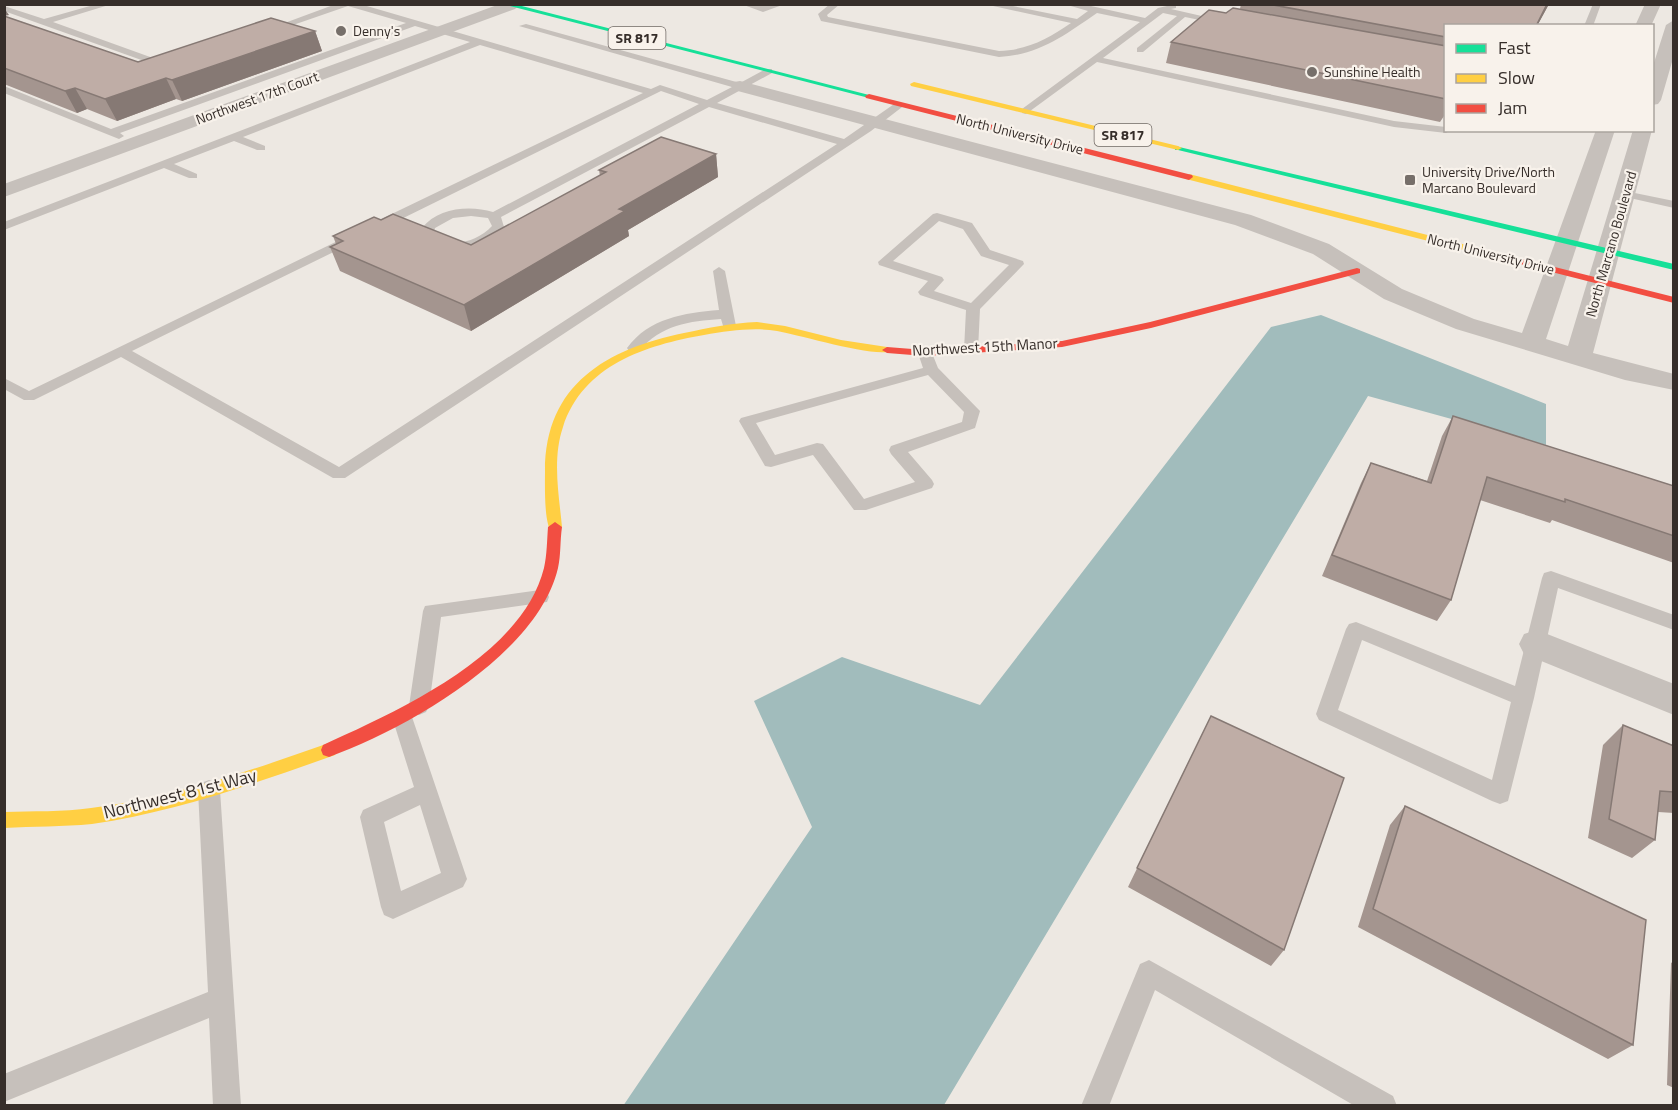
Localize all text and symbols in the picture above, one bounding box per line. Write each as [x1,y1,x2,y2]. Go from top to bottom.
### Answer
place label: Denny's [353,20,400,41]
marker: Denny's [334,24,348,38]
legend [1444,24,1654,132]
road number: SR 817 [608,27,666,49]
text: Fast [1498,34,1531,61]
place label: Sunshine Health [1324,61,1420,82]
text: Slow [1498,64,1535,91]
marker: Sunshine Health [1305,65,1319,79]
street label: Northwest 17th Court [192,66,321,130]
text: Jam [1498,94,1527,121]
street label: North University Drive [954,108,1086,159]
road number: SR 817 [1094,124,1152,146]
place label: University Drive/North Marcano Boulevard [1422,161,1555,198]
street label: North Marcano Boulevard [1580,168,1641,319]
marker: University Drive/North Marcano Boulevard [1403,173,1417,187]
street label: North University Drive [1425,228,1557,279]
street label: Northwest 15th Manor [912,331,1058,362]
street label: Northwest 81st Way [100,761,260,826]

